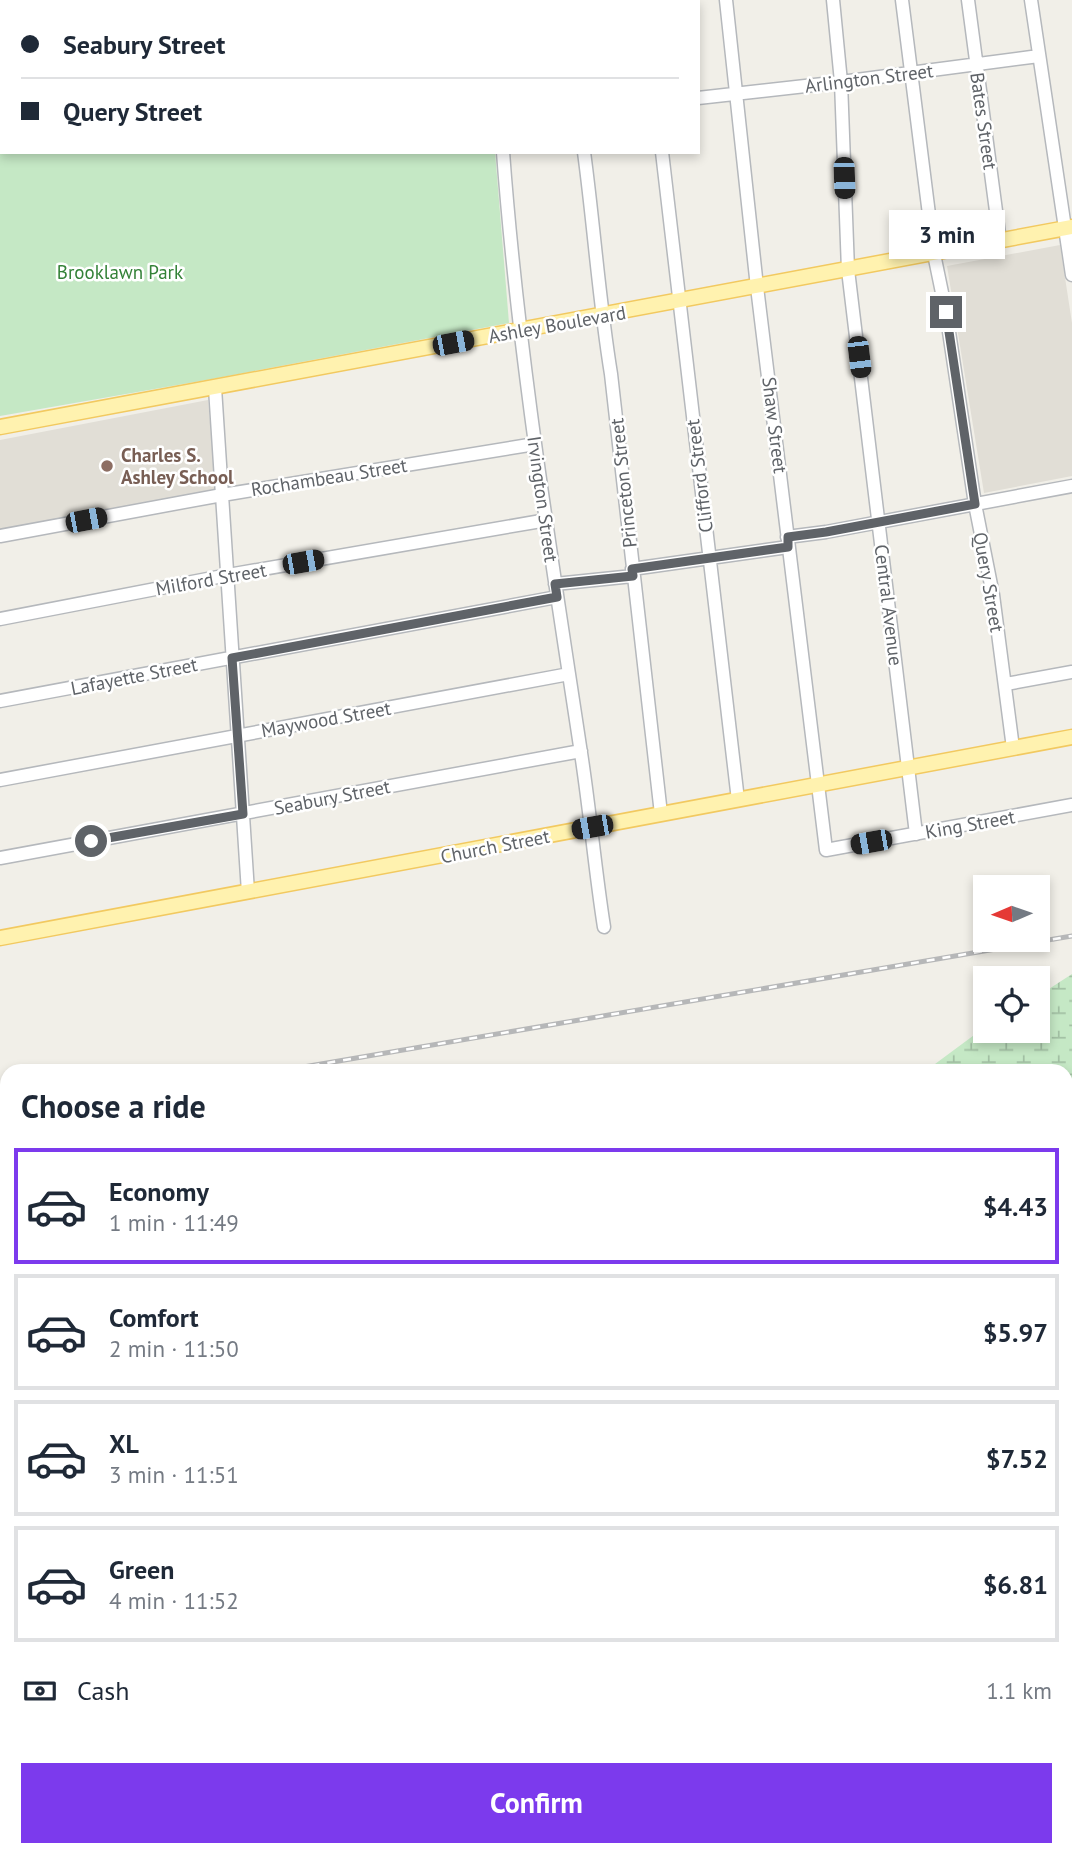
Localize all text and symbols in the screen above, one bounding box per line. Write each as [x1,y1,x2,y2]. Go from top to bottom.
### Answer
text: Seabury Street [63,28,225,61]
street label: Arlington Street [803,58,935,98]
street label: Bates Street [965,71,1003,172]
text: Query Street [63,95,202,128]
car [833,157,856,199]
callout: 3 min [888,210,1004,260]
text: 3 min [919,220,975,249]
park label: Brooklawn Park [57,260,183,284]
route end [930,296,962,328]
street label: Ashley Boulevard [486,300,628,348]
car [431,329,476,357]
car [847,335,872,379]
street label: Shaw Street [757,375,793,475]
street label: Princeton Street [604,416,642,549]
street label: Clifford Street [680,417,718,534]
street label: Irvington Street [522,434,564,564]
place label: Charles S. Ashley School [121,443,234,489]
street label: Rochambeau Street [249,453,409,501]
marker: Charles S. Ashley School [99,458,115,474]
car [64,506,109,534]
street label: Query Street [968,530,1010,634]
street label: Central Avenue [870,543,908,667]
car [281,548,326,576]
street label: Milford Street [154,557,269,601]
street label: Lafayette Street [69,652,200,700]
street label: Maywood Street [259,696,393,742]
street label: Seabury Street [272,774,393,820]
street label: King Street [923,804,1017,844]
car [570,813,615,841]
street label: Church Street [438,824,552,868]
route start [75,825,107,857]
car [849,828,894,856]
north arrow [973,875,1050,952]
map controls [973,875,1050,1043]
button: locate [973,966,1050,1043]
text: Choose a ride [21,1085,206,1127]
icon: car [25,1175,88,1238]
text: Economy [109,1175,209,1208]
text: $4.43 [983,1190,1048,1223]
text: 1 min · 11:49 [109,1208,239,1237]
icon: car [25,1301,88,1364]
text: Comfort [109,1301,199,1334]
text: $5.97 [983,1316,1048,1349]
text: 2 min · 11:50 [109,1334,239,1363]
icon: car [25,1427,88,1490]
text: XL [109,1427,139,1460]
text: $7.52 [986,1442,1048,1475]
text: 3 min · 11:51 [109,1460,239,1489]
icon: car [25,1553,88,1616]
text: Green [109,1553,174,1586]
text: $6.81 [983,1568,1048,1601]
text: 4 min · 11:52 [109,1586,239,1615]
icon: cash [21,1672,59,1710]
text: Cash [77,1674,129,1707]
text: 1.1 km [986,1676,1052,1705]
button: Confirm [21,1763,1052,1843]

